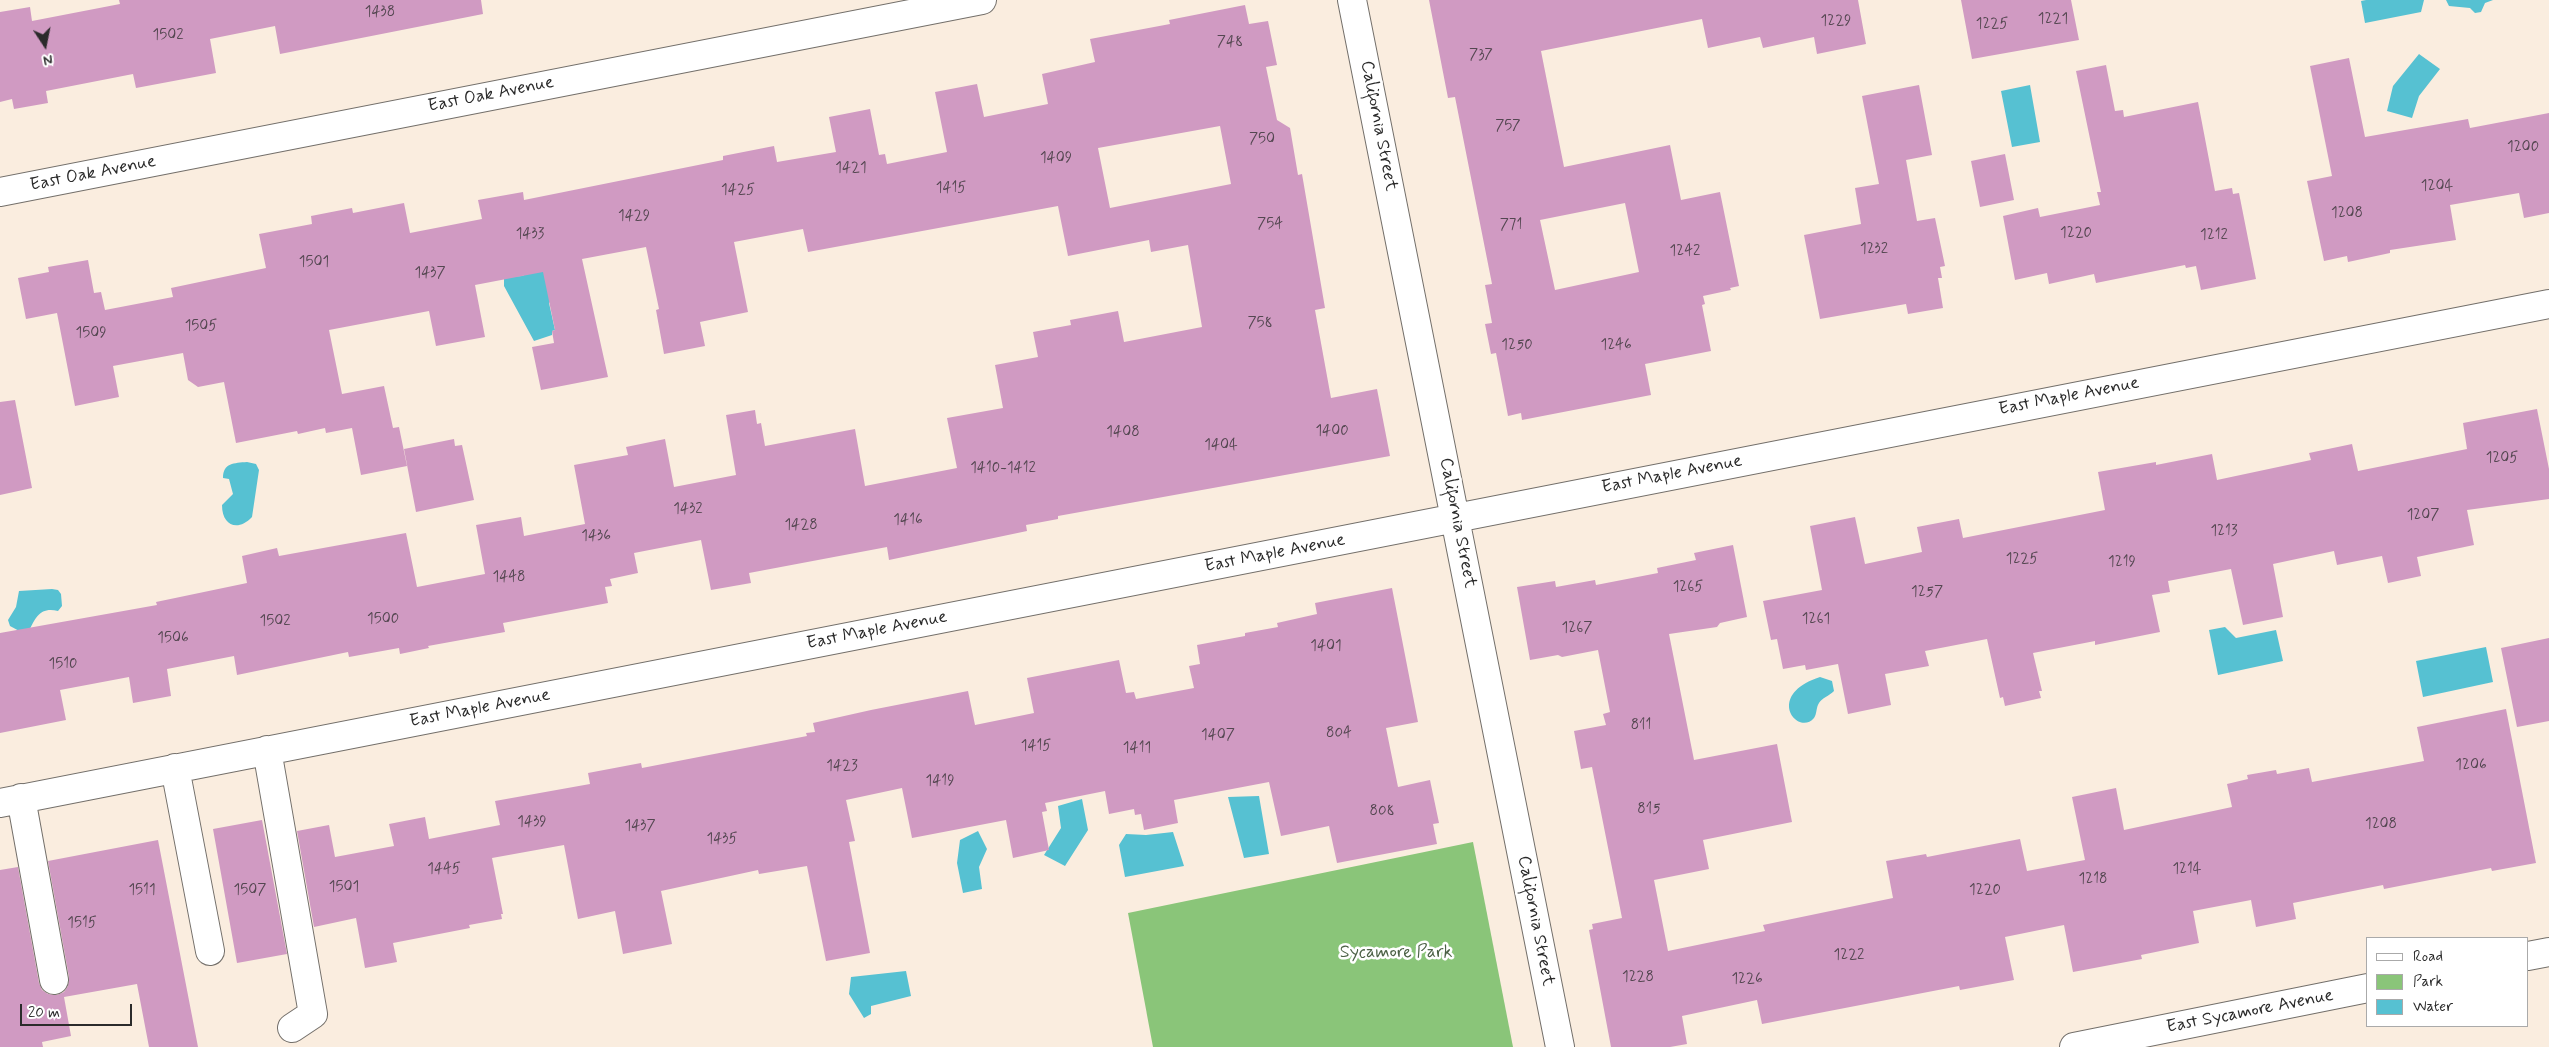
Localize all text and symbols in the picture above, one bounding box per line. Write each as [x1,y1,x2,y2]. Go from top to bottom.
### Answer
house number: 1438 [365,4,395,22]
house number: 1221 [2038,11,2068,29]
house number: 1229 [1821,13,1851,31]
house number: 1225 [1976,16,2008,34]
north arrow [20,20,70,70]
house number: 1502 [152,27,184,45]
house number: 748 [1217,34,1243,52]
house number: 737 [1469,47,1493,65]
text: N [42,50,54,69]
street label: California Street [1355,59,1401,193]
street label: East Oak Avenue [426,72,556,118]
house number: 757 [1495,118,1521,136]
house number: 750 [1249,131,1275,149]
house number: 1200 [2507,139,2539,157]
house number: 1409 [1040,150,1072,168]
street label: East Oak Avenue [28,151,158,197]
house number: 1421 [835,160,867,178]
house number: 1204 [2421,178,2453,196]
house number: 1415 [936,180,966,198]
house number: 1425 [721,182,755,200]
house number: 1208 [2331,205,2363,223]
house number: 1429 [618,208,650,226]
house number: 754 [1257,216,1283,234]
house number: 771 [1500,217,1522,235]
house number: 1220 [2060,225,2092,243]
house number: 1433 [516,226,544,244]
house number: 1212 [2200,227,2228,245]
house number: 1232 [1860,241,1888,259]
house number: 1242 [1670,243,1700,261]
house number: 1501 [299,254,329,272]
house number: 1437 [414,265,446,283]
house number: 758 [1247,315,1273,333]
house number: 1505 [185,318,217,336]
house number: 1509 [75,325,107,343]
house number: 1250 [1501,337,1533,355]
house number: 1246 [1600,337,1632,355]
street label: East Maple Avenue [1997,373,2141,421]
house number: 1400 [1315,423,1349,441]
house number: 1408 [1106,424,1140,442]
house number: 1404 [1204,437,1238,455]
house number: 1205 [2486,450,2518,468]
street label: East Maple Avenue [1600,451,1744,499]
street label: California Street [1434,456,1480,590]
house number: 1410-1412 [970,460,1036,478]
house number: 1432 [673,501,703,519]
house number: 1207 [2407,507,2439,525]
house number: 1416 [893,512,923,530]
house number: 1428 [784,517,818,535]
house number: 1213 [2210,523,2238,541]
house number: 1436 [581,528,611,546]
street label: East Maple Avenue [1203,530,1347,578]
house number: 1225 [2006,551,2038,569]
house number: 1219 [2108,554,2136,572]
house number: 1448 [492,569,526,587]
house number: 1265 [1673,579,1703,597]
house number: 1257 [1911,584,1943,602]
street label: East Maple Avenue [805,607,949,655]
house number: 1500 [367,611,399,629]
house number: 1261 [1802,611,1830,629]
house number: 1502 [259,613,291,631]
house number: 1267 [1562,620,1592,638]
house number: 1506 [157,630,189,648]
house number: 1401 [1310,638,1342,656]
house number: 1510 [49,656,77,674]
street label: East Maple Avenue [408,685,552,733]
house number: 811 [1631,717,1651,735]
house number: 804 [1326,725,1352,743]
house number: 1407 [1201,727,1235,745]
house number: 1415 [1021,738,1051,756]
house number: 1411 [1123,740,1151,758]
house number: 1206 [2455,757,2487,775]
house number: 1423 [826,758,858,776]
house number: 1419 [925,773,955,791]
house number: 815 [1637,801,1661,819]
house number: 808 [1369,803,1395,821]
house number: 1439 [517,814,547,832]
house number: 1208 [2365,816,2397,834]
house number: 1437 [624,818,656,836]
house number: 1435 [707,831,737,849]
street label: California Street [1512,854,1558,988]
house number: 1445 [427,861,461,879]
house number: 1214 [2172,861,2202,879]
house number: 1218 [2079,871,2107,889]
house number: 1501 [329,879,359,897]
house number: 1511 [128,882,156,900]
house number: 1507 [234,882,266,900]
house number: 1220 [1969,882,2001,900]
house number: 1515 [67,915,97,933]
legend [2366,937,2529,1027]
park label: Sycamore Park [1340,942,1452,964]
house number: 1222 [1834,947,1864,965]
text: Road [2413,947,2443,967]
house number: 1228 [1622,969,1654,987]
house number: 1226 [1731,971,1763,989]
text: Park [2413,972,2443,992]
street label: East Sycamore Avenue [2165,985,2335,1039]
scale bar [22,994,135,1026]
text: Water [2413,997,2453,1017]
text: 20 m [28,1003,60,1023]

